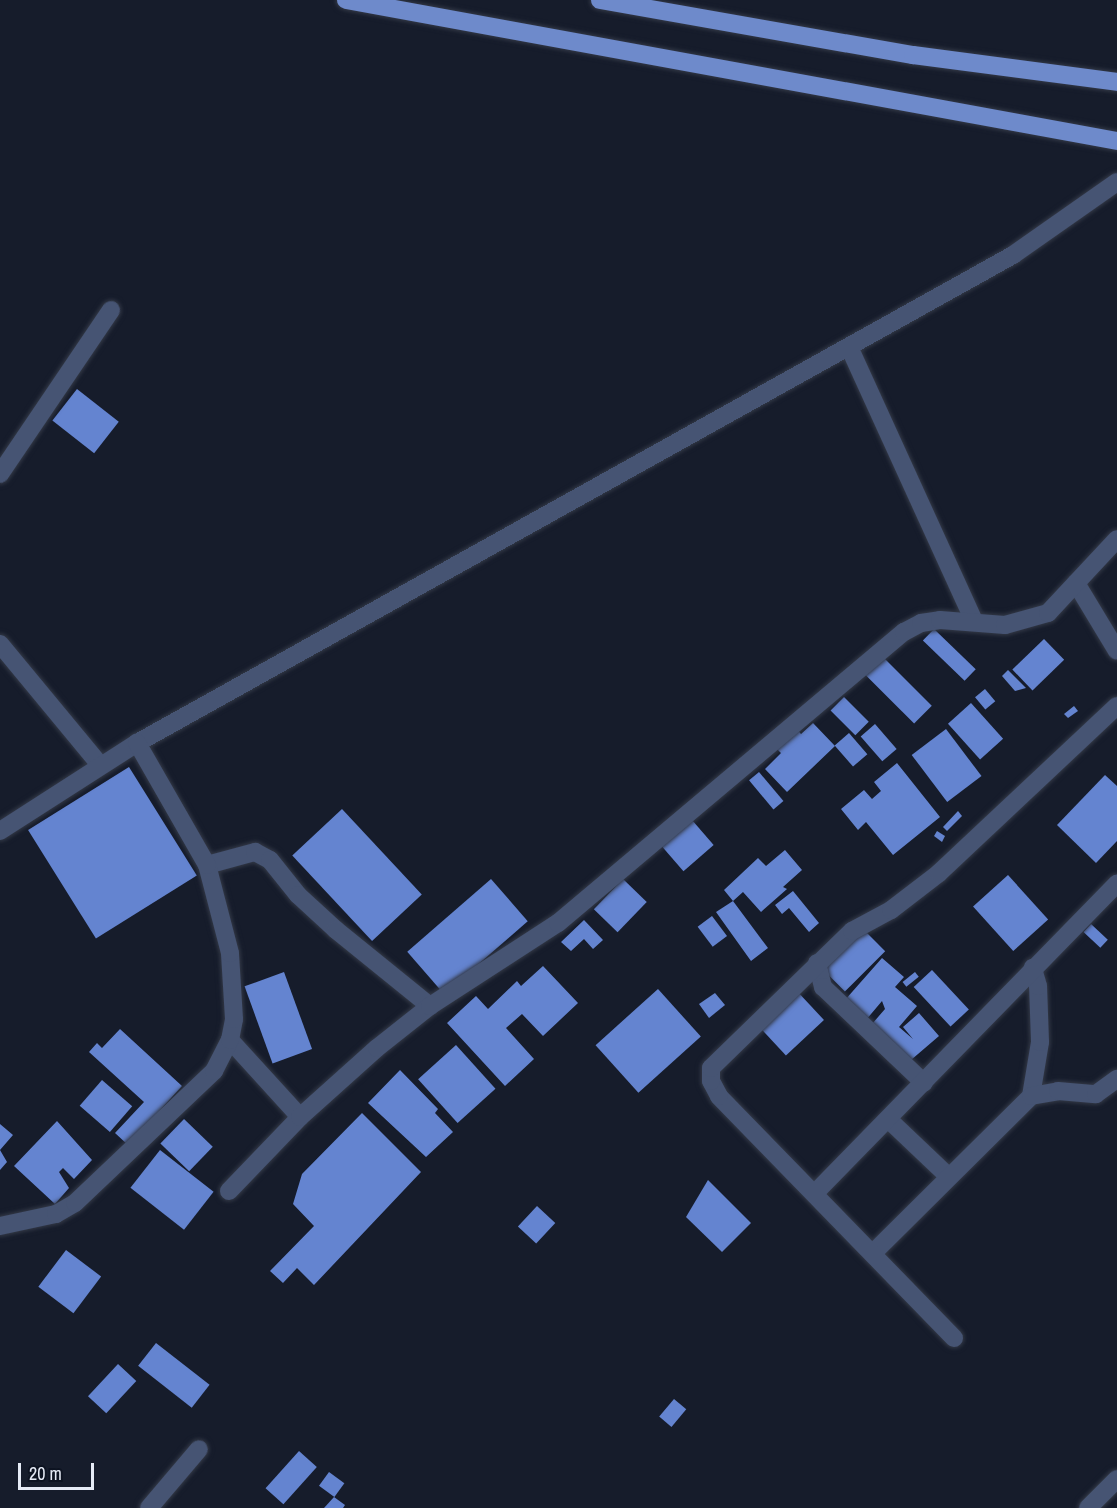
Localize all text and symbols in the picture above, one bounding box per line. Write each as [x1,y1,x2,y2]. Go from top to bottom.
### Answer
scale bar [21,1451,98,1489]
text: 20 m [29,1461,62,1486]

